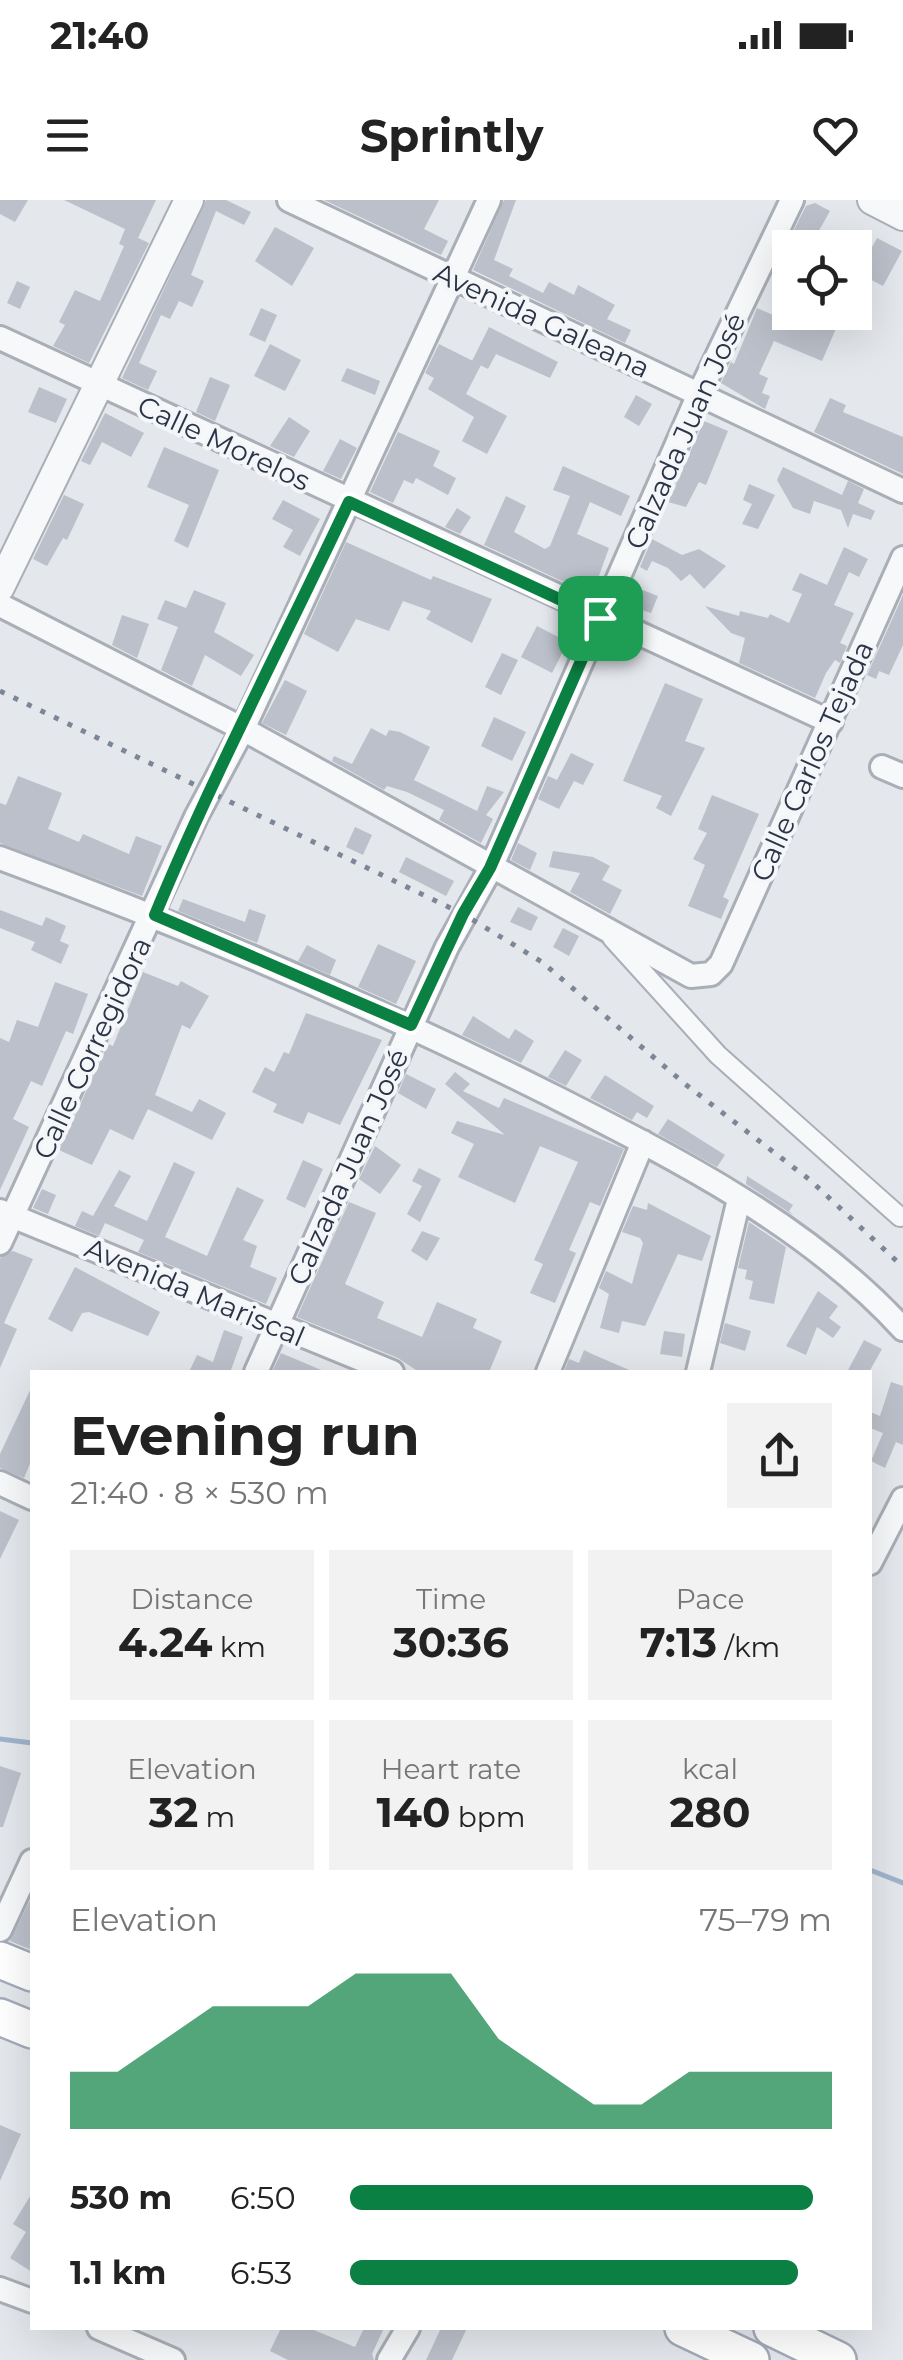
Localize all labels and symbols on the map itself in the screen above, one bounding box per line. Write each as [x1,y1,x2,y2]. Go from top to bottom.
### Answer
street label: Avenida Galeana [429,255,655,385]
street label: Calzada Juan José [618,308,752,554]
street label: Calle Morelos [132,388,316,498]
pin [558,576,643,661]
street label: Calle Carlos Tejada [744,635,880,887]
street label: Calle Corregidora [26,932,158,1164]
street label: Calzada Juan José [281,1044,415,1290]
street label: Avenida Mariscal [80,1230,310,1354]

